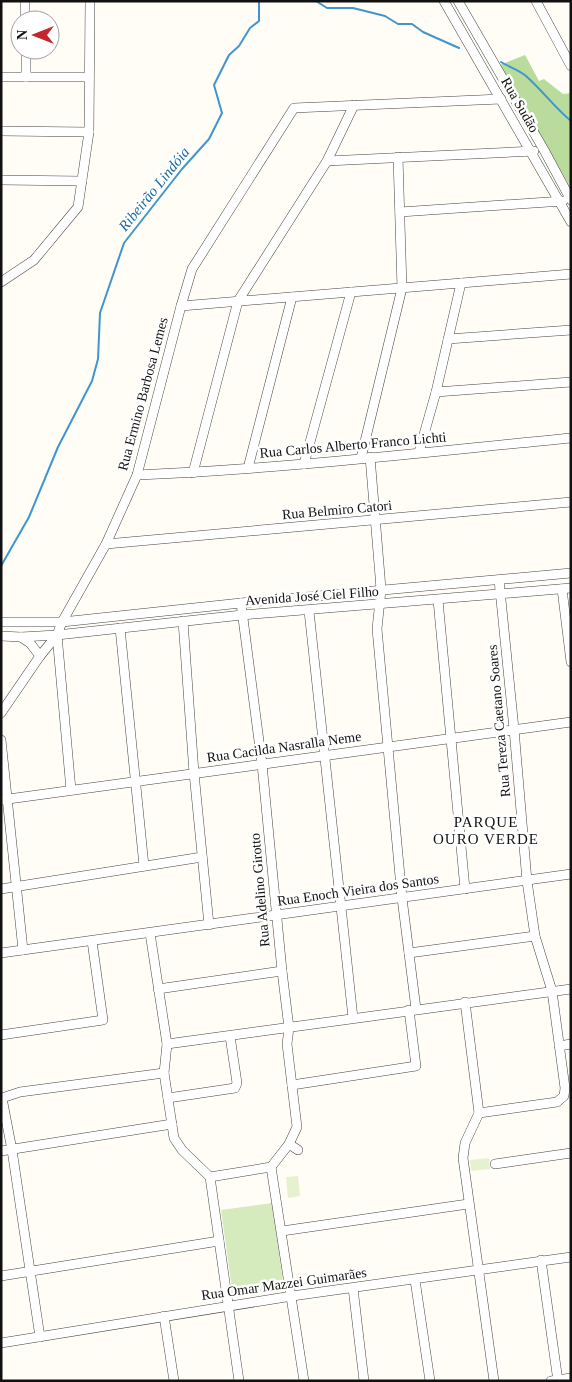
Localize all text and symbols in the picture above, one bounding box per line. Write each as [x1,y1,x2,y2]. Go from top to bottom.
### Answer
north arrow [10,10,60,60]
text: N [15,30,30,40]
street label: Rua Sudão [498,75,542,135]
water label: Ribeirão Lindóia [115,144,193,235]
street label: Rua Ermino Barbosa Lemes [115,316,171,472]
street label: Rua Carlos Alberto Franco Lichti [259,429,447,461]
street label: Rua Belmiro Catori [281,498,393,522]
street label: Avenida José Ciel Filho [245,584,379,608]
street label: Rua Tereza Caetano Soares [485,644,513,798]
street label: Rua Cacilda Nasralla Neme [206,729,362,765]
district label: PARQUE OURO VERDE [433,814,539,847]
street label: Rua Adelino Girotto [248,832,272,948]
street label: Rua Enoch Vieira dos Santos [276,871,440,909]
street label: Rua Omar Mazzei Guimarães [200,1265,368,1303]

